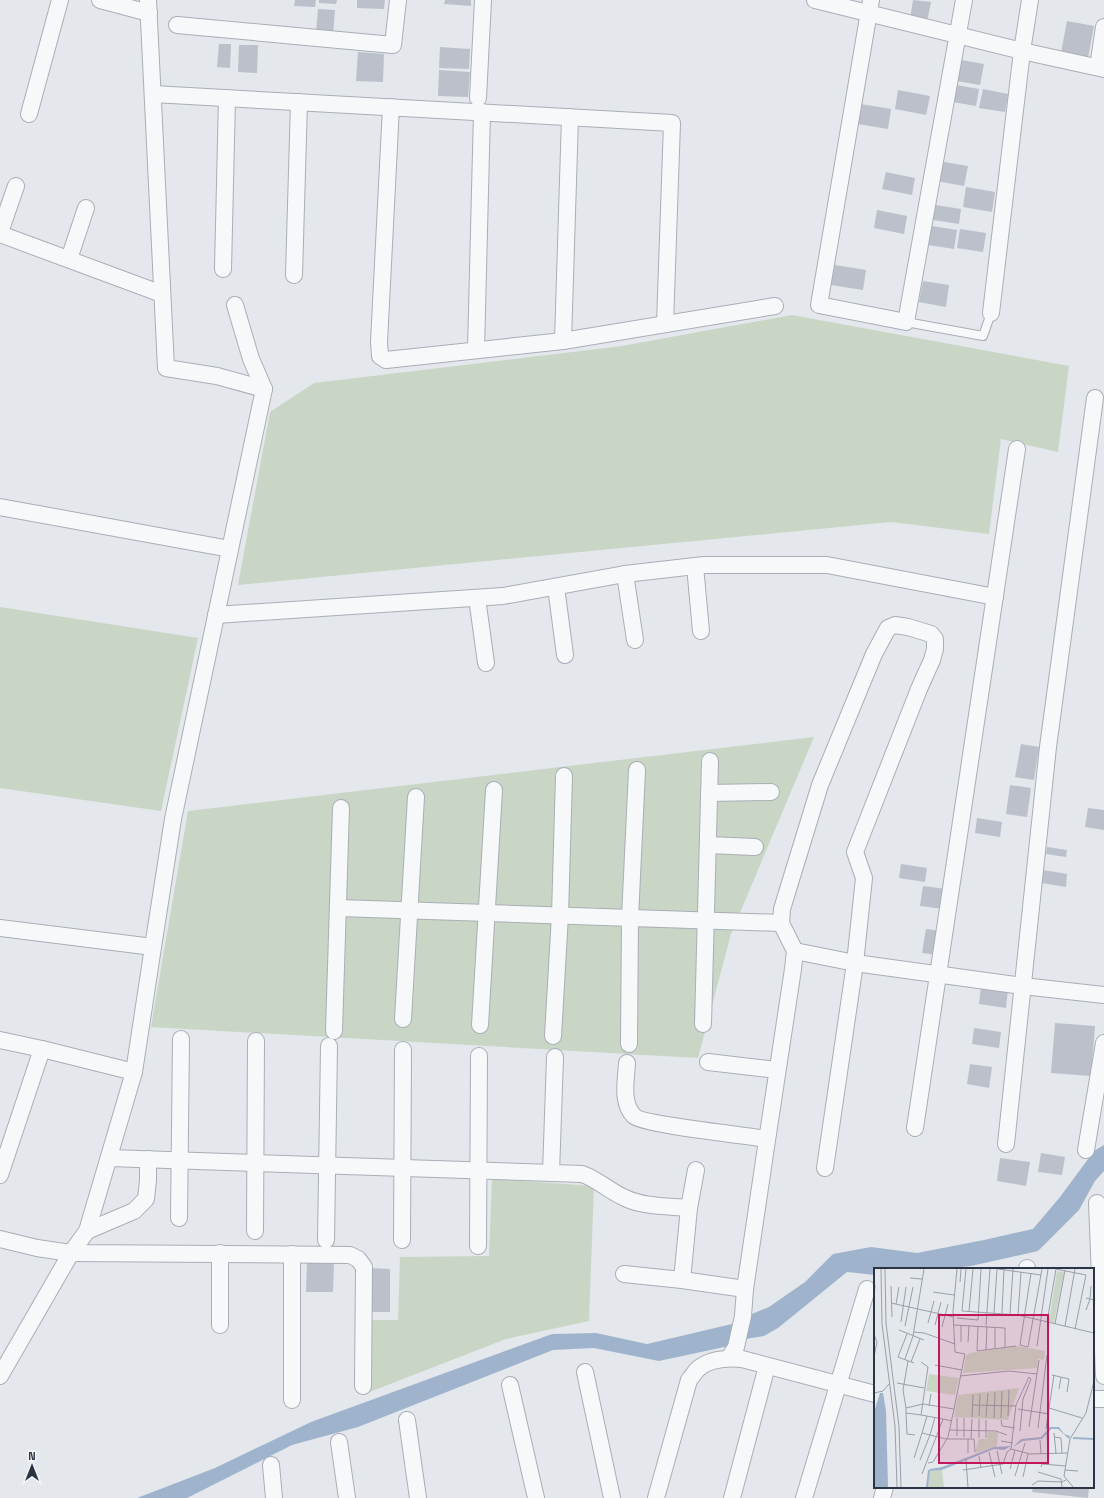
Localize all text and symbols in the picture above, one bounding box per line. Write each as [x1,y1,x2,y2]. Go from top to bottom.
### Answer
inset map [874,1268,1094,1488]
north arrow [12,1446,52,1486]
text: N [28,1449,36,1463]

